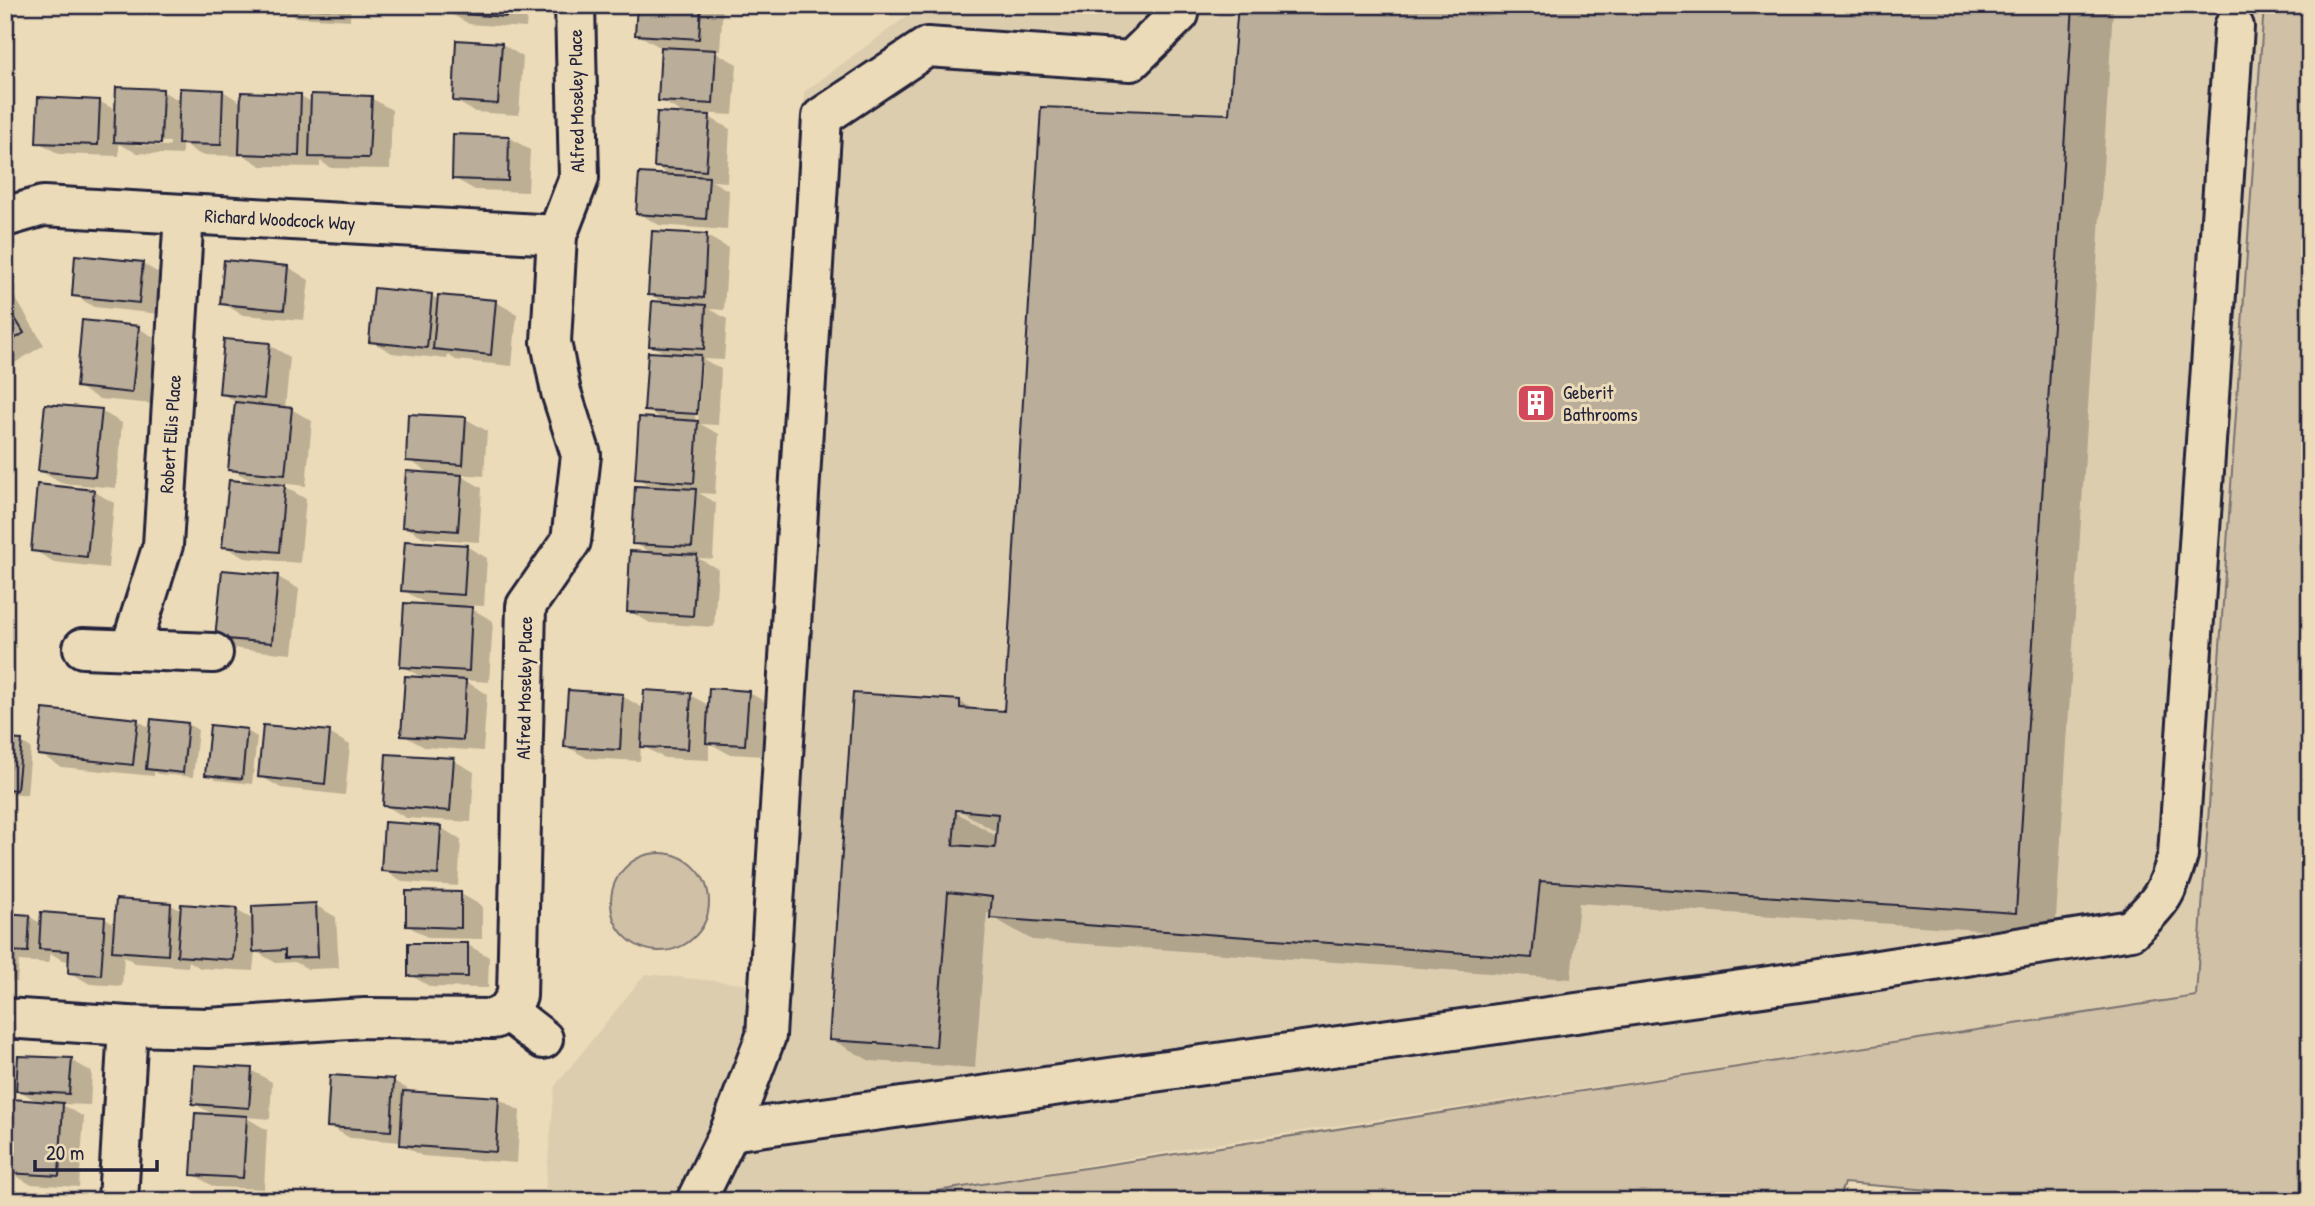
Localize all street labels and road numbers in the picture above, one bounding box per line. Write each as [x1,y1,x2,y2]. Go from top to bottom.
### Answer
street label: Alfred Moseley Place [562,29,590,173]
street label: Richard Woodcock Way [204,202,356,236]
street label: Robert Ellis Place [153,373,187,494]
street label: Alfred Moseley Place [510,616,538,760]

